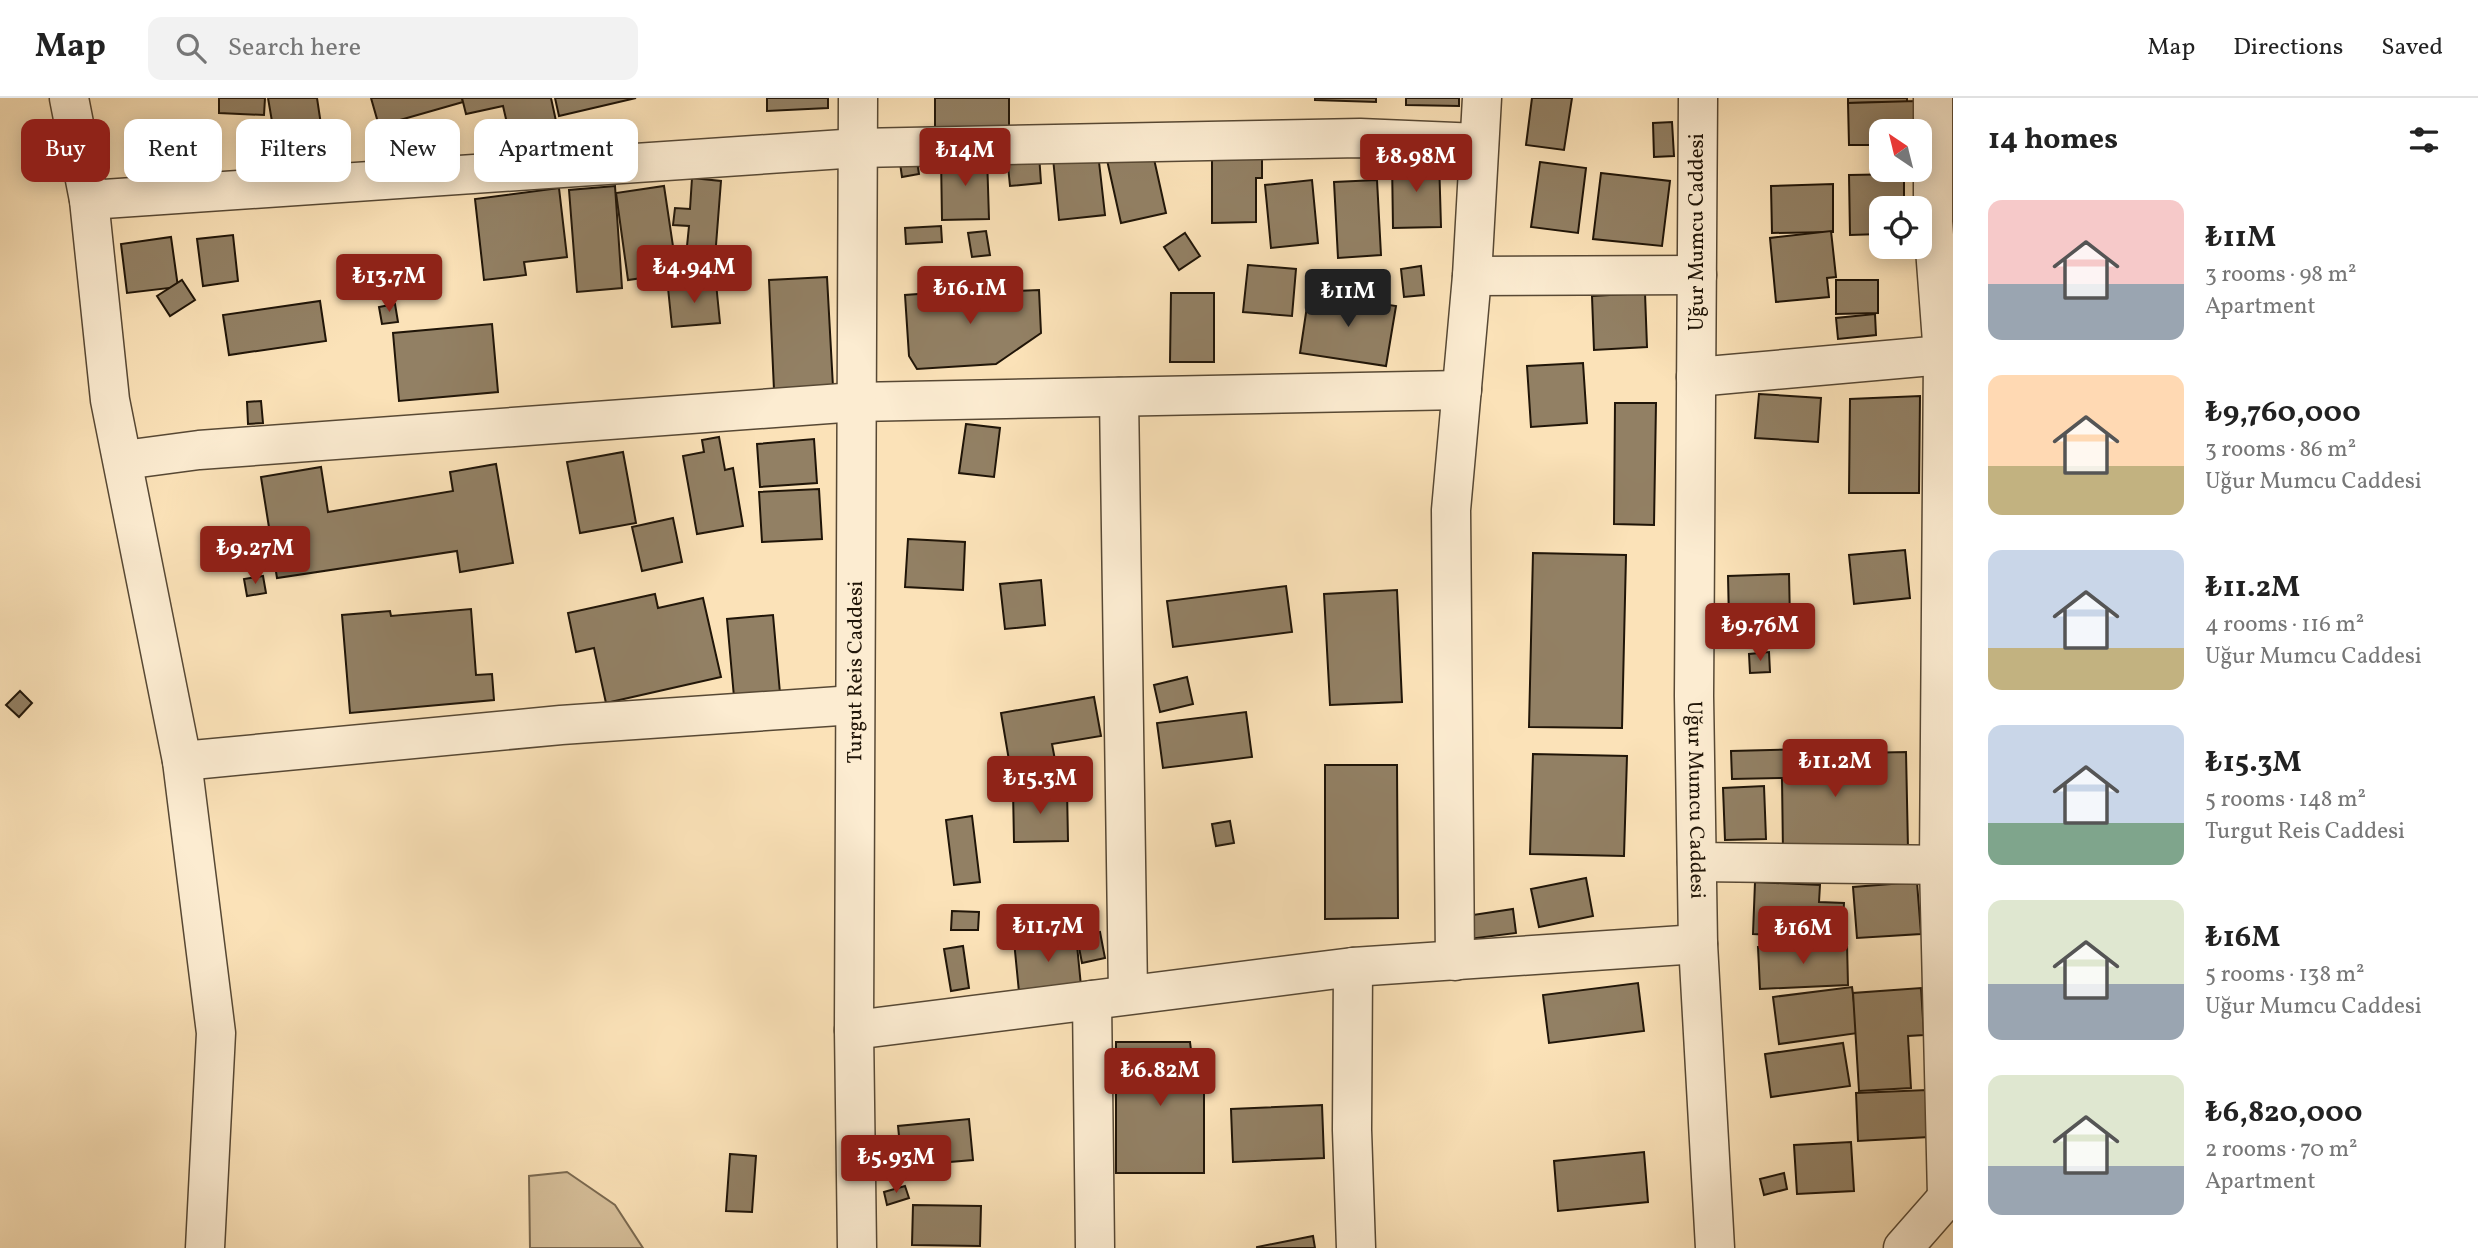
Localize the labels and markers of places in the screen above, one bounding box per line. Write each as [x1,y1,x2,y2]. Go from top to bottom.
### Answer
pin: ₺14M [924,129,1006,188]
pin: ₺8.98M [1359,134,1473,194]
pin: ₺4.94M [637,246,751,305]
pin: ₺13.7M [332,254,446,314]
pin: ₺16.1M [913,266,1027,326]
pin: ₺11M [1307,270,1389,329]
pin: ₺9.27M [198,526,312,586]
pin: ₺9.76M [1703,603,1817,663]
pin: ₺11.2M [1778,740,1892,799]
pin: ₺15.3M [983,756,1097,816]
pin: ₺11.7M [991,904,1105,964]
pin: ₺16M [1762,906,1844,966]
pin: ₺6.82M [1103,1048,1217,1108]
pin: ₺5.93M [839,1136,953,1195]

